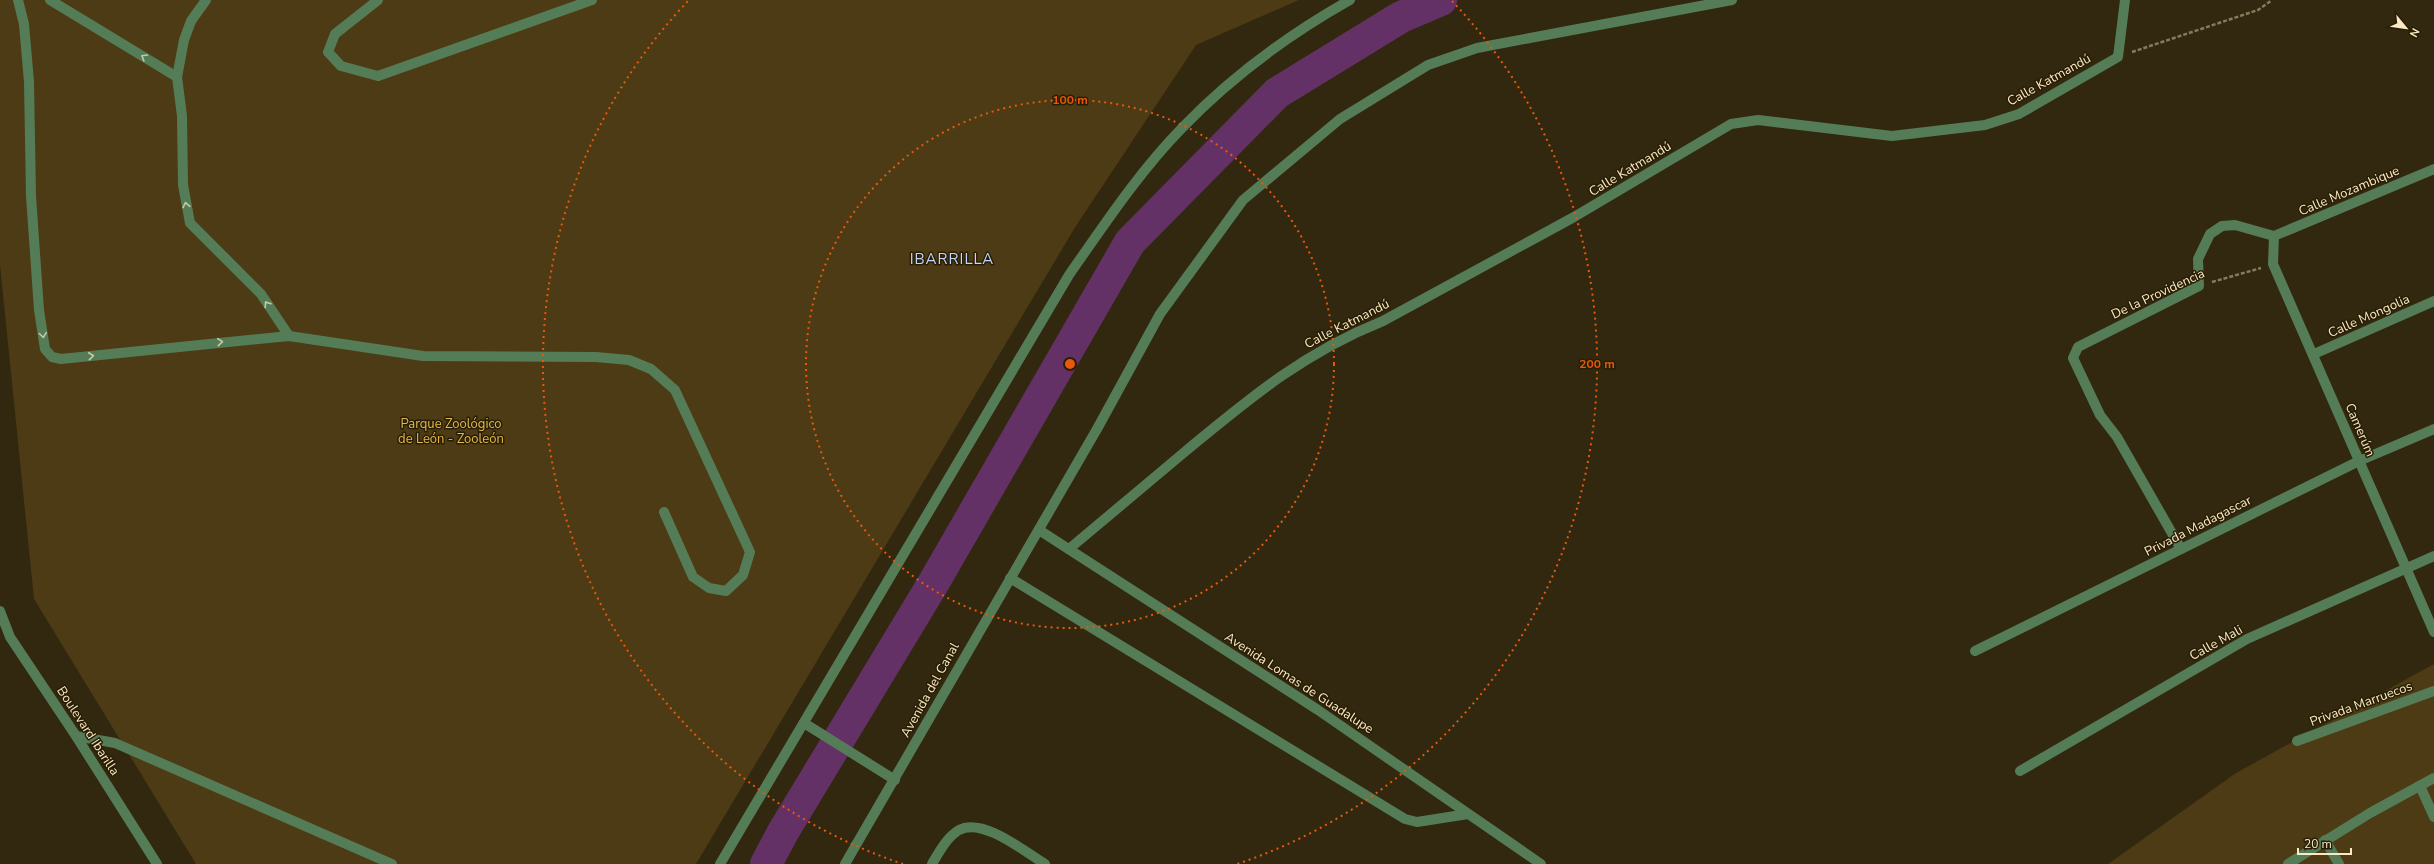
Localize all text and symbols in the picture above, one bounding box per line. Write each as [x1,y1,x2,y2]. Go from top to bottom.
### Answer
north arrow [2386,8,2426,48]
text: N [2406,25,2423,40]
street label: Calle Katmandú [2004,50,2094,110]
one-way arrow [141,54,148,61]
text: 100 m [1052,92,1088,108]
street label: Calle Katmandú [1585,137,1675,201]
street label: Calle Mozambique [2296,162,2402,220]
one-way arrow [183,202,191,209]
district label: IBARRILLA [910,249,994,269]
street label: De la Providencia [2108,264,2208,324]
street label: Calle Mongolia [2325,290,2413,342]
street label: Calle Katmandú [1301,295,1393,353]
one-way arrow [264,301,272,308]
one-way arrow [38,332,47,338]
one-way arrow [217,338,223,347]
one-way arrow [88,352,94,361]
text: 200 m [1579,356,1615,372]
centre of rings [1063,357,1077,371]
street label: Camerúm [2341,400,2379,460]
park label: Parque Zoológico de León - Zooleón [398,415,504,448]
street label: Privada Madagascar [2141,491,2255,561]
street label: Calle Mali [2186,621,2246,665]
street label: Avenida Lomas de Guadalupe [1221,628,1377,738]
street label: Avenida del Canal [896,639,964,741]
street label: Privada Marruecos [2307,677,2415,731]
street label: Boulevard Ibarilla [52,683,124,779]
scale bar [2298,830,2351,856]
text: 20 m [2304,836,2332,852]

